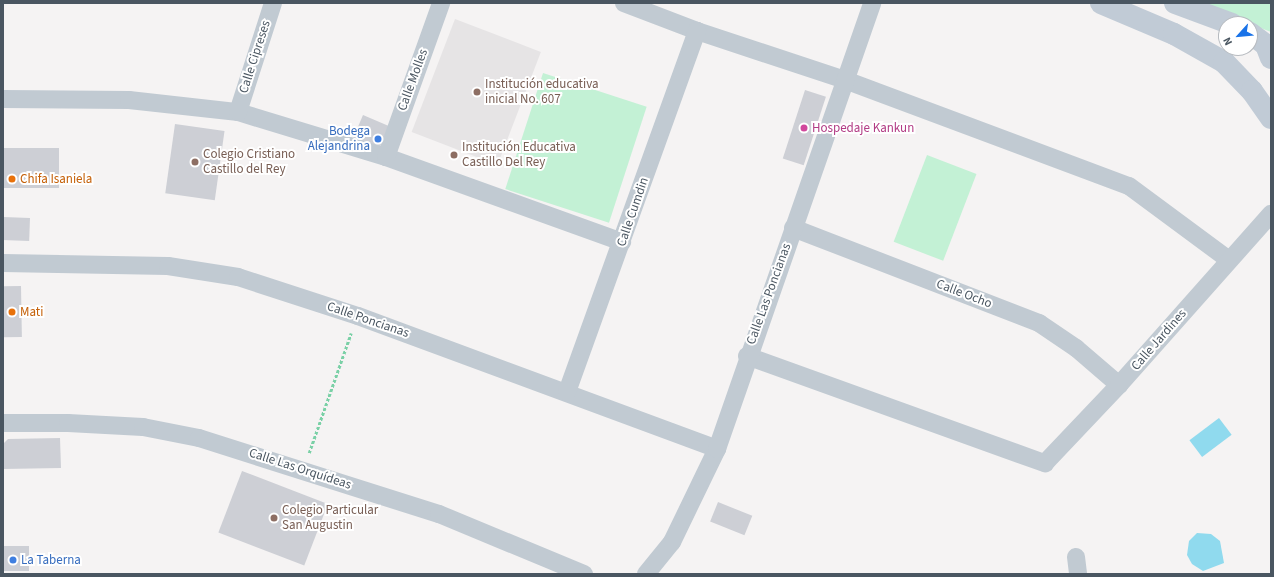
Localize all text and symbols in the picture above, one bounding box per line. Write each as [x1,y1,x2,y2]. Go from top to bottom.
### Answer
north arrow [1218,16,1258,56]
street label: Calle Cipreses [236,19,274,95]
text: N [1219,35,1236,48]
street label: Calle Molles [395,47,431,113]
place label: Institución educativa inicial No. 607 [485,77,599,108]
marker: Institución educativa inicial No. 607 [472,87,482,97]
place label: Hospedaje Kankun [812,120,914,136]
marker: Hospedaje Kankun [799,123,809,133]
place label: Bodega Alejandrina [308,124,370,155]
marker: Bodega Alejandrina [373,134,383,144]
place label: Institución Educativa Castillo Del Rey [462,140,576,171]
place label: Colegio Cristiano Castillo del Rey [203,147,295,178]
marker: Institución Educativa Castillo Del Rey [449,150,459,160]
marker: Colegio Cristiano Castillo del Rey [190,157,200,167]
place label: Chifa Isaniela [20,171,92,187]
marker: Chifa Isaniela [7,174,17,184]
street label: Calle Cumdin [614,175,652,249]
street label: Calle Las Poncianas [743,241,795,347]
street label: Calle Ocho [934,276,994,312]
street label: Calle Poncianas [325,299,411,341]
place label: Mati [20,304,43,320]
street label: Calle Jardines [1128,306,1190,374]
marker: Mati [7,307,17,317]
street label: Calle Las Orquídeas [247,445,353,493]
place label: Colegio Particular San Augustin [282,503,378,534]
marker: Colegio Particular San Augustin [269,513,279,523]
place label: La Taberna [21,552,81,568]
marker: La Taberna [8,555,18,565]

